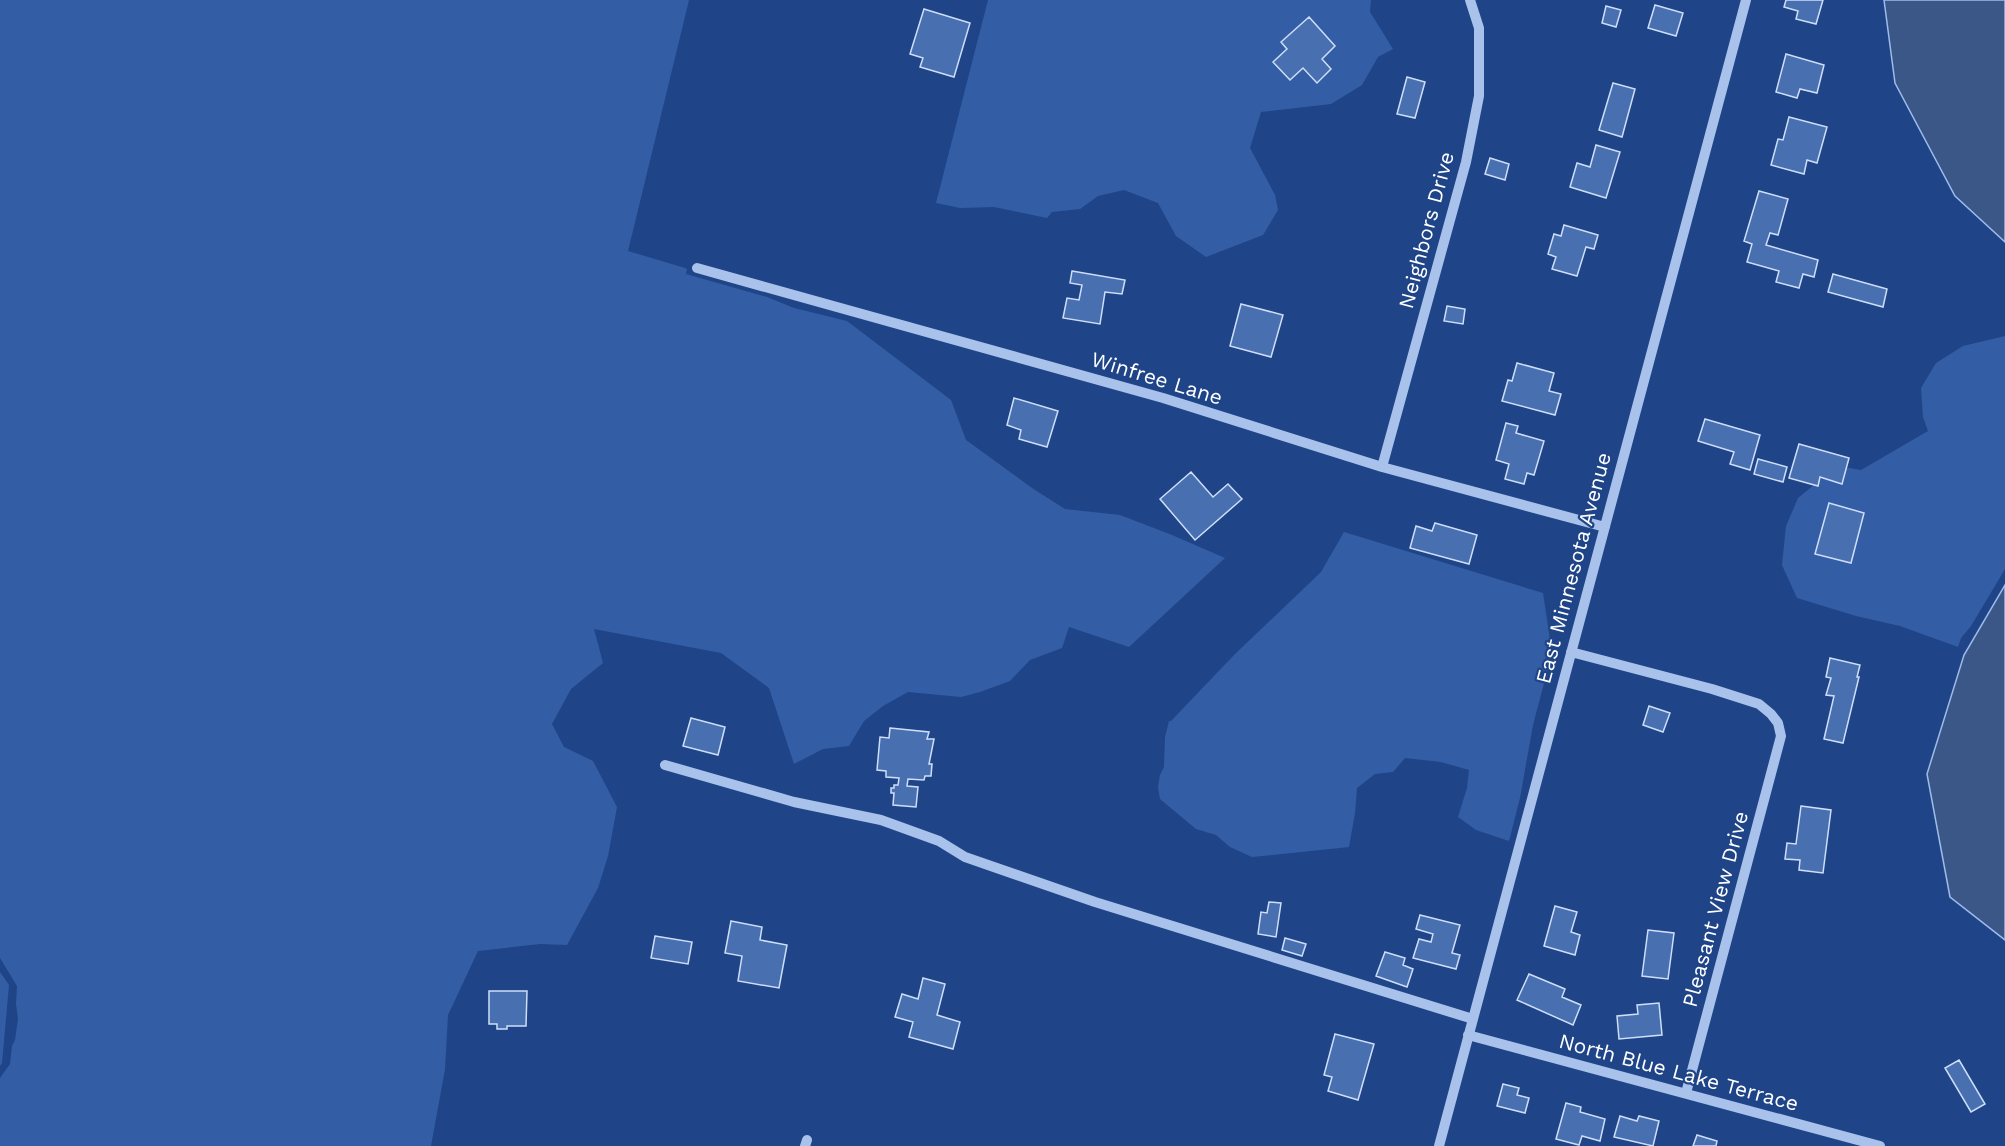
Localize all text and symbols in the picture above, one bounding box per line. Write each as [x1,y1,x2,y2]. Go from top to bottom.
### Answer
street label: Neighbors Drive [1393,149,1459,311]
street label: Winfree Lane [1088,346,1226,410]
street label: East Minnesota Avenue [1530,450,1616,686]
street label: Pleasant View Drive [1677,808,1753,1010]
street label: North Blue Lake Terrace [1557,1028,1801,1116]

